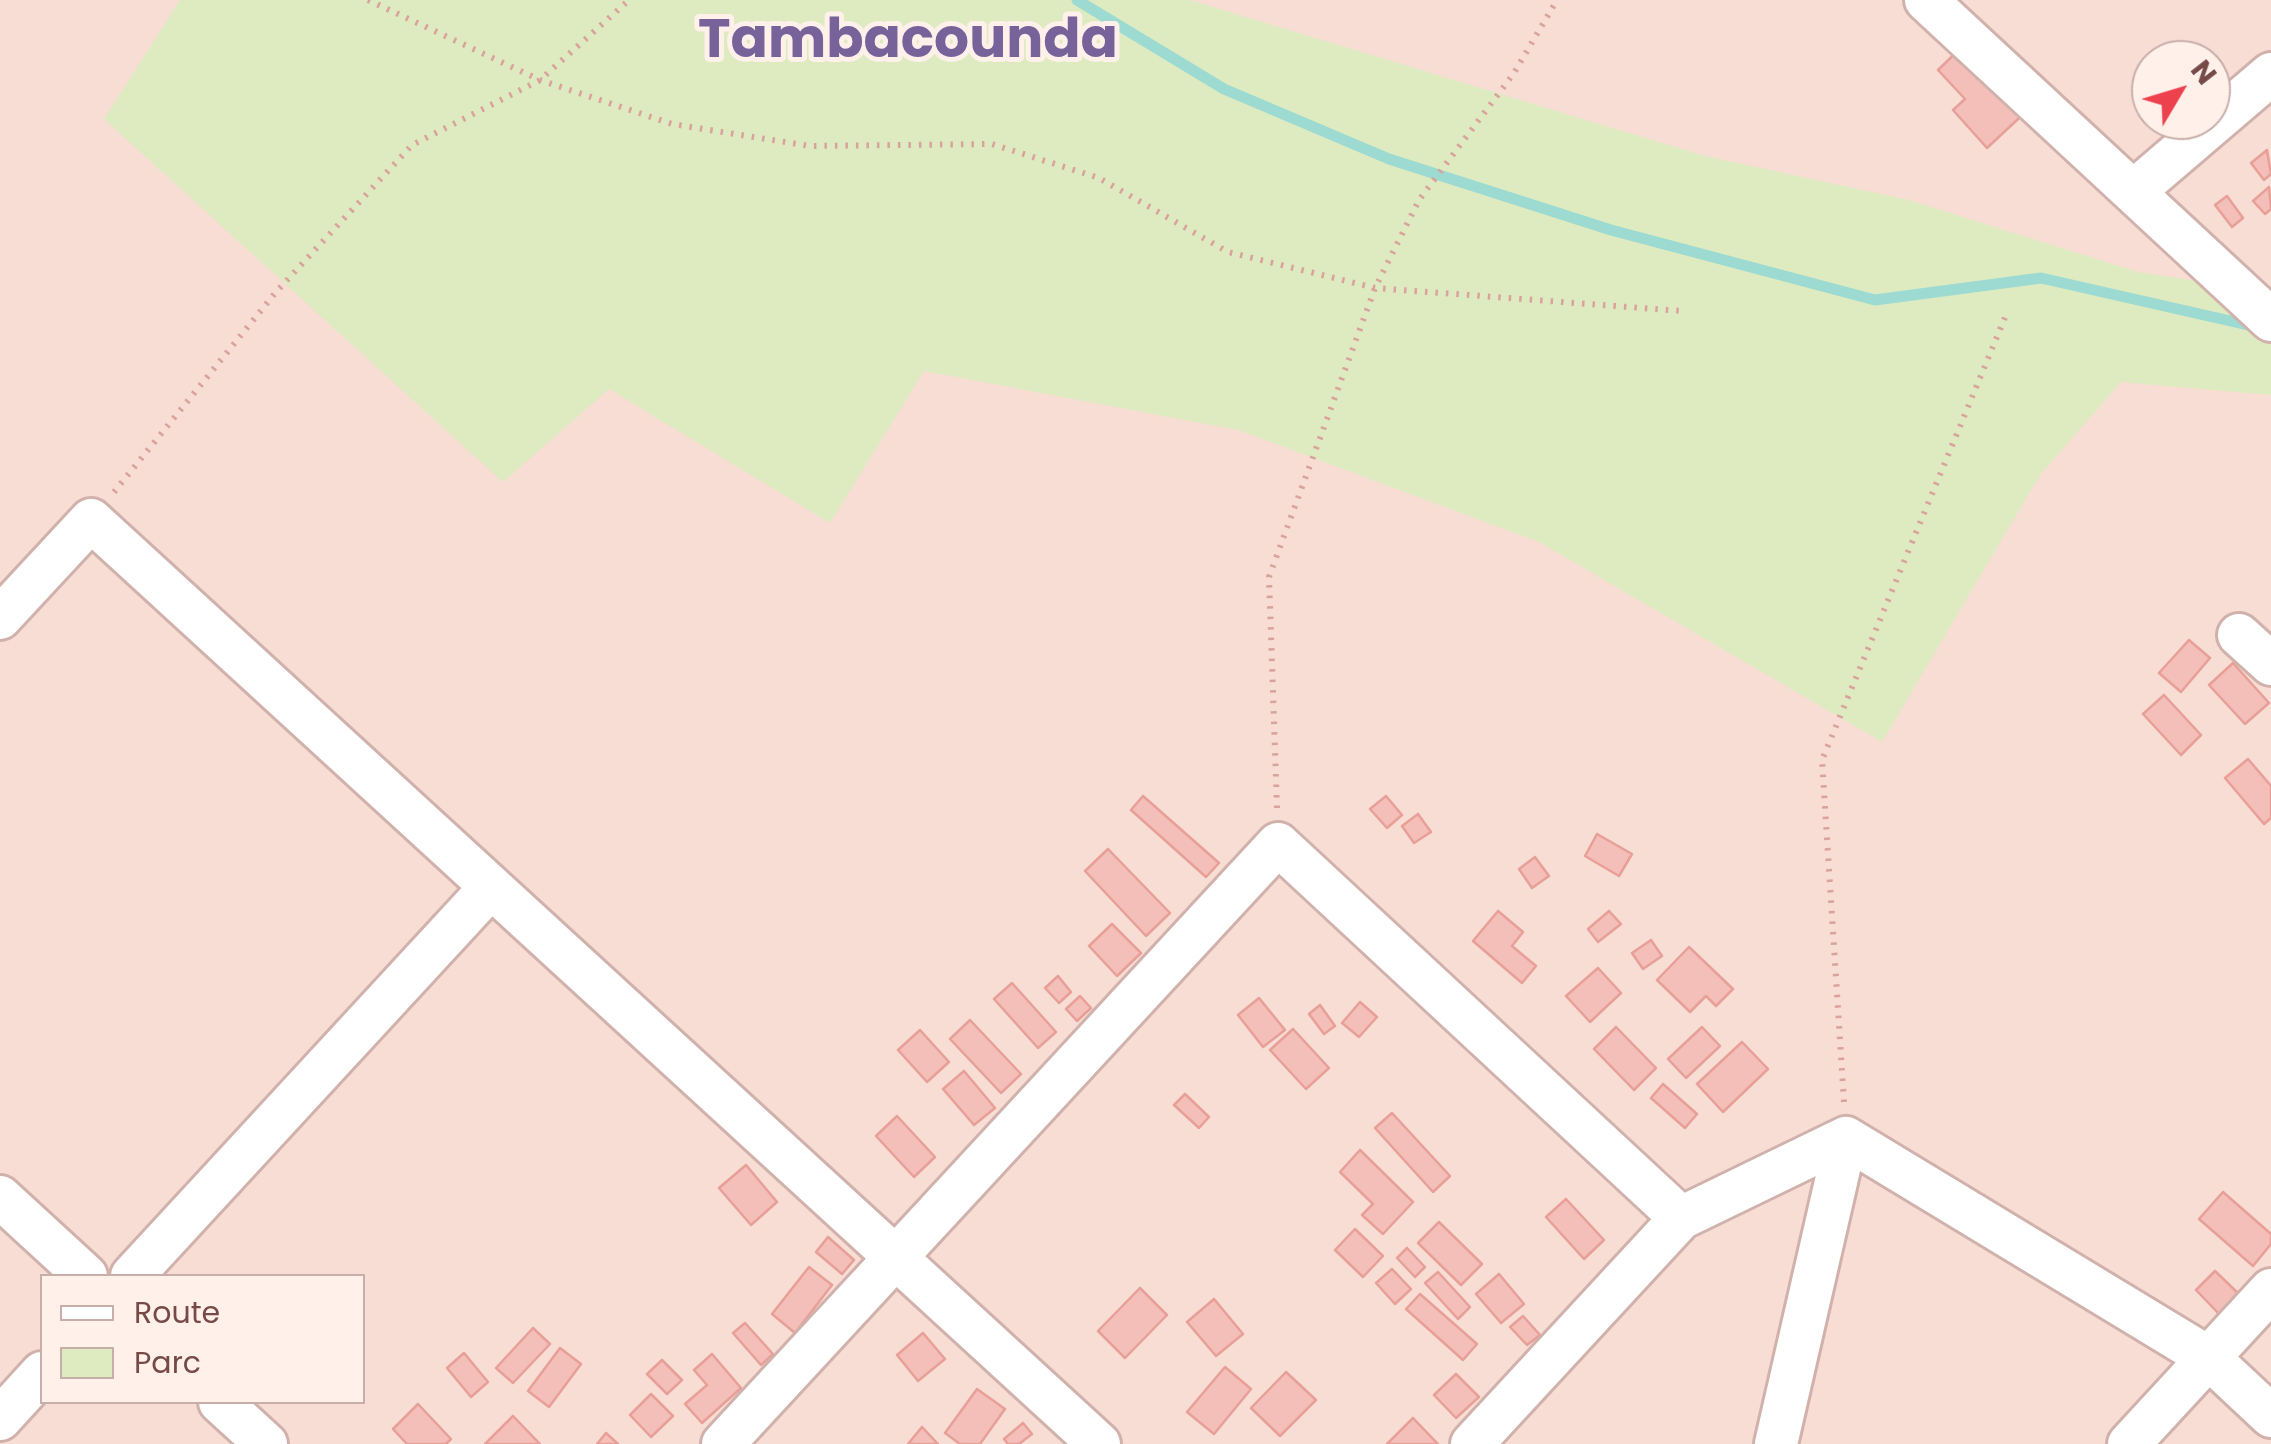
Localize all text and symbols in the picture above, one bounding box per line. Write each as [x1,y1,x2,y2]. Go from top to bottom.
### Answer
district label: Tambacounda [698,10,1118,76]
north arrow [2131,40,2231,140]
text: N [2182,52,2225,93]
legend [40,1274,365,1404]
text: Route [134,1291,220,1334]
text: Parc [134,1341,201,1384]

